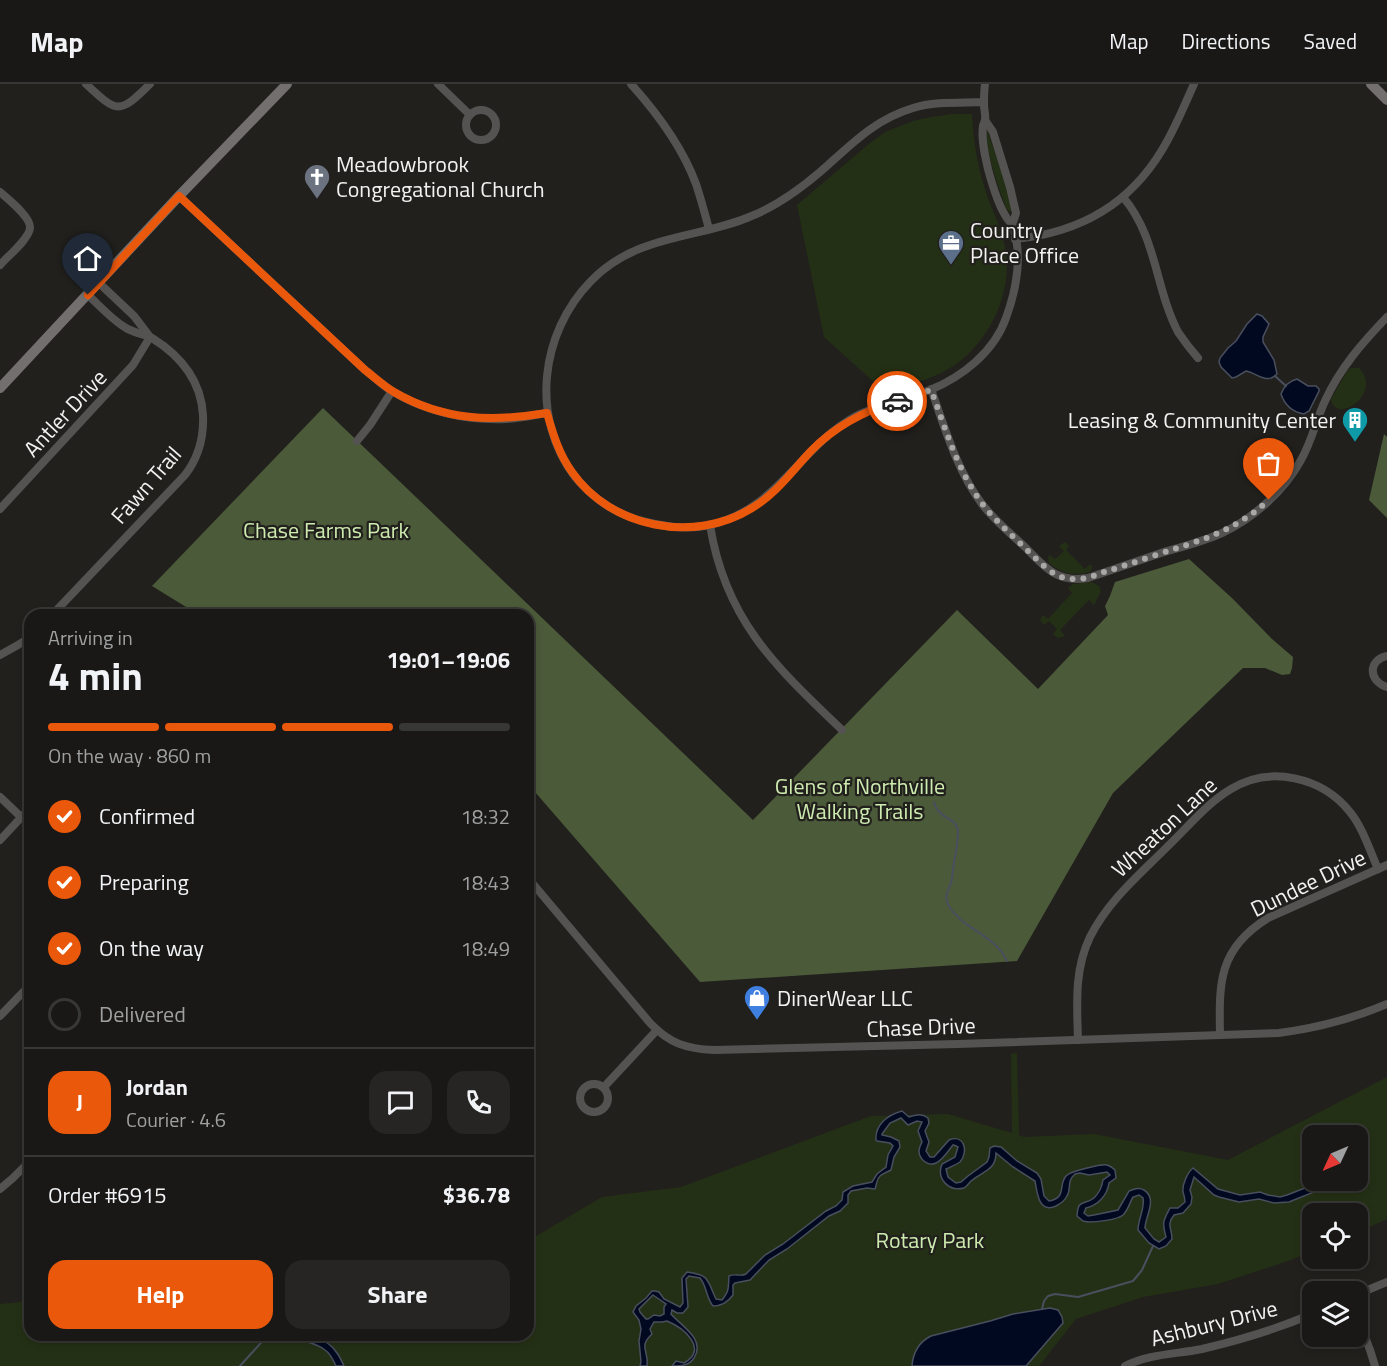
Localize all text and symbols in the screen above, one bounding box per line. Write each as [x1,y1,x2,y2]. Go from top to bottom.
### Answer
text: Map [30,20,84,63]
text: Map [1109,25,1149,57]
text: Directions [1182,25,1271,57]
text: Saved [1304,25,1357,57]
place label: Meadowbrook Congregational Church [336,147,545,206]
church icon: Meadowbrook Congregational Church [302,162,332,200]
place label: Country Place Office [970,213,1079,272]
office icon: Country Place Office [936,228,966,266]
pin [62,233,113,295]
icon: home [71,242,104,275]
street label: Antler Drive [15,361,115,465]
courier [867,371,927,431]
icon: car [881,385,914,418]
place label: Leasing & Community Center [1068,403,1336,437]
building icon: Leasing & Community Center [1340,405,1370,443]
pin [1243,438,1294,500]
street label: Fawn Trail [102,439,190,531]
icon: bag [1252,447,1285,480]
park label: Chase Farms Park [243,513,409,547]
text: Arriving in [48,622,133,653]
text: 19:01–19:06 [387,643,510,677]
text: 4 min [48,646,143,705]
text: On the way · 860 m [48,740,211,771]
park label: Glens of Northville Walking Trails [775,769,945,828]
street label: Wheaton Lane [1103,769,1225,885]
text: Confirmed [99,799,195,833]
icon: check [48,800,81,833]
text: 18:32 [461,801,510,832]
street label: Dundee Drive [1245,840,1371,926]
text: Preparing [99,865,189,899]
icon: check [48,866,81,899]
text: 18:43 [461,867,510,898]
text: On the way [99,931,204,965]
icon: check [48,932,81,965]
text: 18:49 [461,933,510,964]
place label: DinerWear LLC [777,981,913,1015]
shop icon: DinerWear LLC [742,983,772,1021]
text: Delivered [99,997,186,1031]
street label: Chase Drive [866,1008,976,1046]
text: Jordan [126,1070,188,1104]
button: chat [369,1071,432,1134]
button: phone [447,1071,510,1134]
text: J [76,1085,83,1119]
text: Courier · 4.6 [126,1104,226,1135]
north arrow [1302,1125,1368,1191]
map controls [1302,1125,1368,1347]
text: Order #6915 [48,1178,167,1212]
text: $36.78 [443,1178,510,1212]
button: locate [1302,1203,1368,1269]
park label: Rotary Park [876,1223,985,1257]
button: Help [48,1260,273,1329]
button: Share [285,1260,510,1329]
button: layers [1302,1281,1368,1347]
street label: Ashbury Drive [1147,1291,1281,1355]

